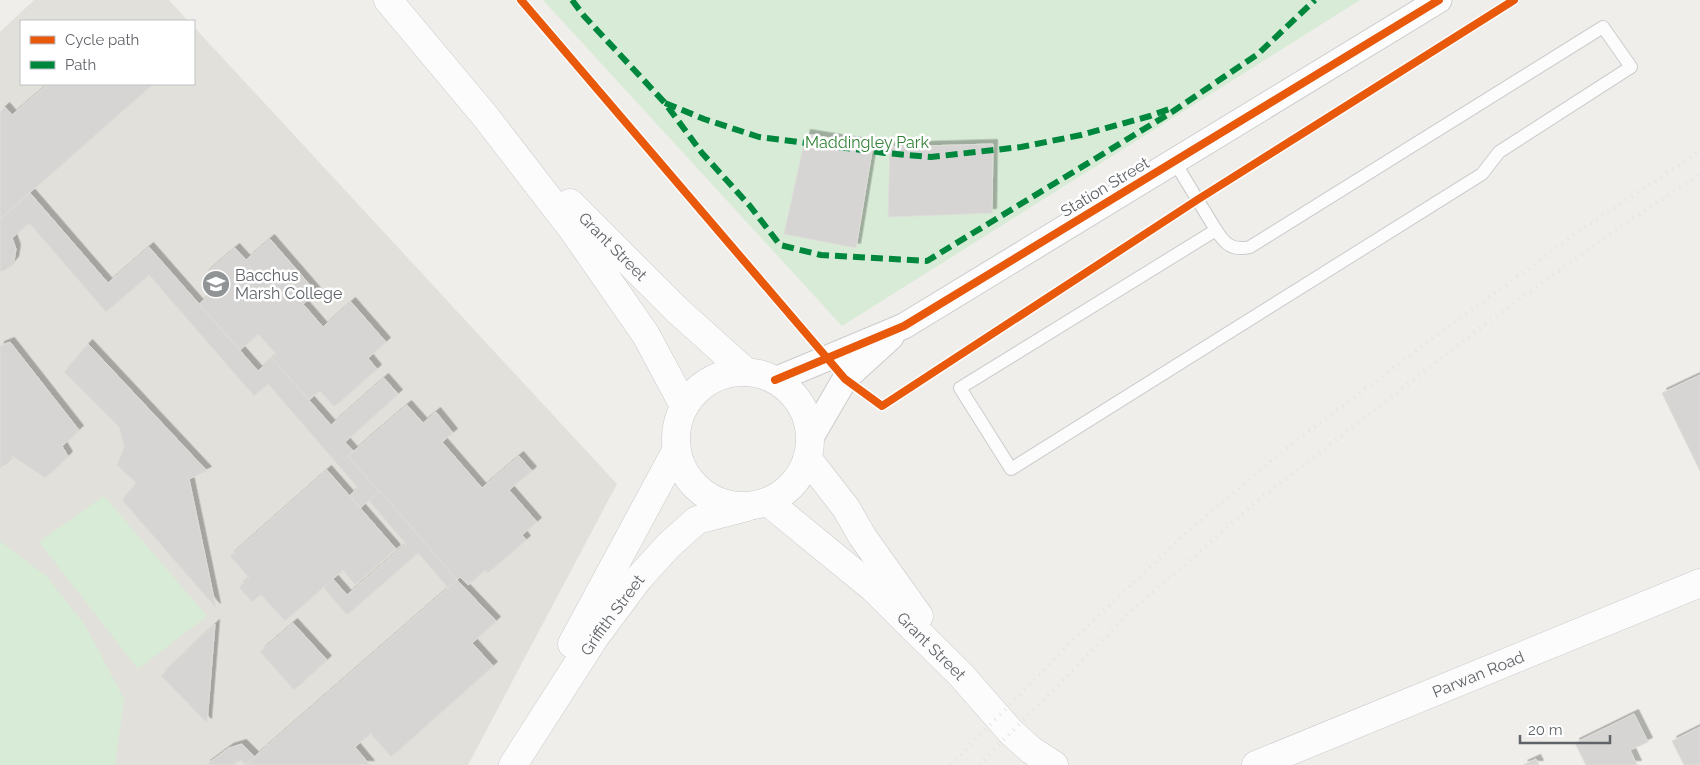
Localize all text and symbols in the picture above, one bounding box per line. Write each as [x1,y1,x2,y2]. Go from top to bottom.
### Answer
legend [20,20,195,85]
text: Cycle path [65,31,139,49]
text: Path [65,56,96,74]
park label: Maddingley Park [805,133,929,152]
street label: Station Street [1057,153,1153,221]
street label: Grant Street [575,208,652,285]
place label: Bacchus Marsh College [235,266,342,303]
school or university icon: Bacchus Marsh College [201,269,231,299]
street label: Griffith Street [576,570,648,659]
street label: Grant Street [893,608,971,684]
street label: Parwan Road [1429,647,1527,701]
scale bar [1520,712,1610,744]
text: 20 m [1528,721,1563,739]

